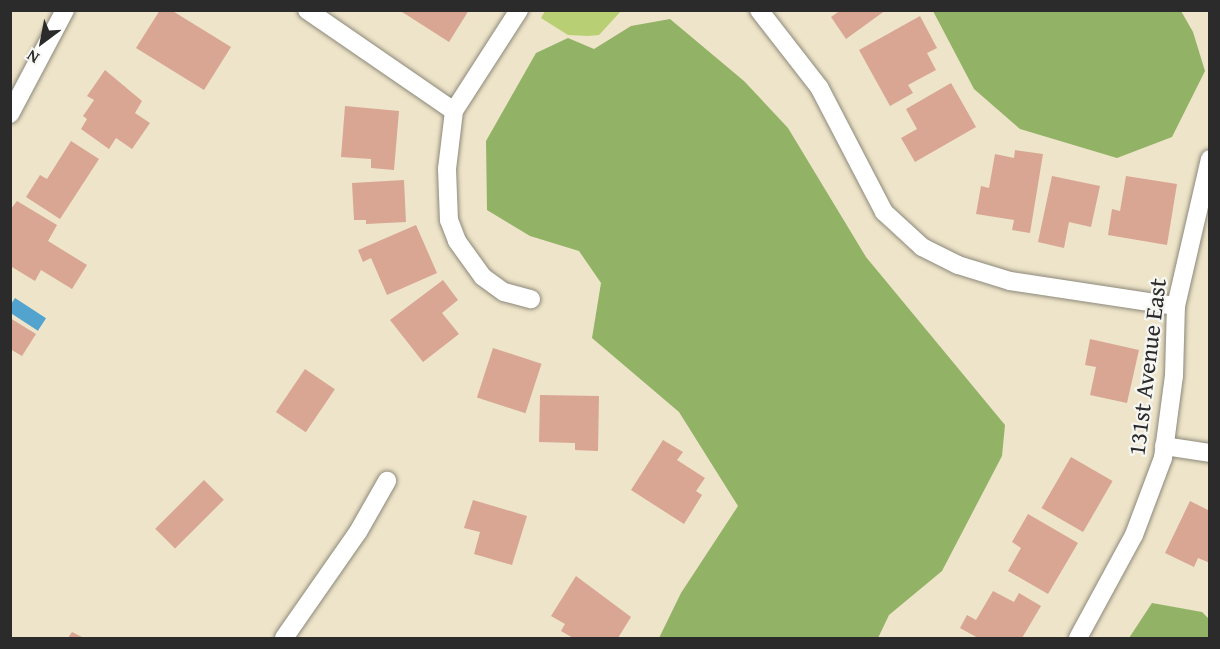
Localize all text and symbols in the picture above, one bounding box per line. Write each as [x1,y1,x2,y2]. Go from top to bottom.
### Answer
north arrow [12,12,72,72]
text: N [22,44,43,70]
street label: 131st Avenue East [1122,277,1172,457]

